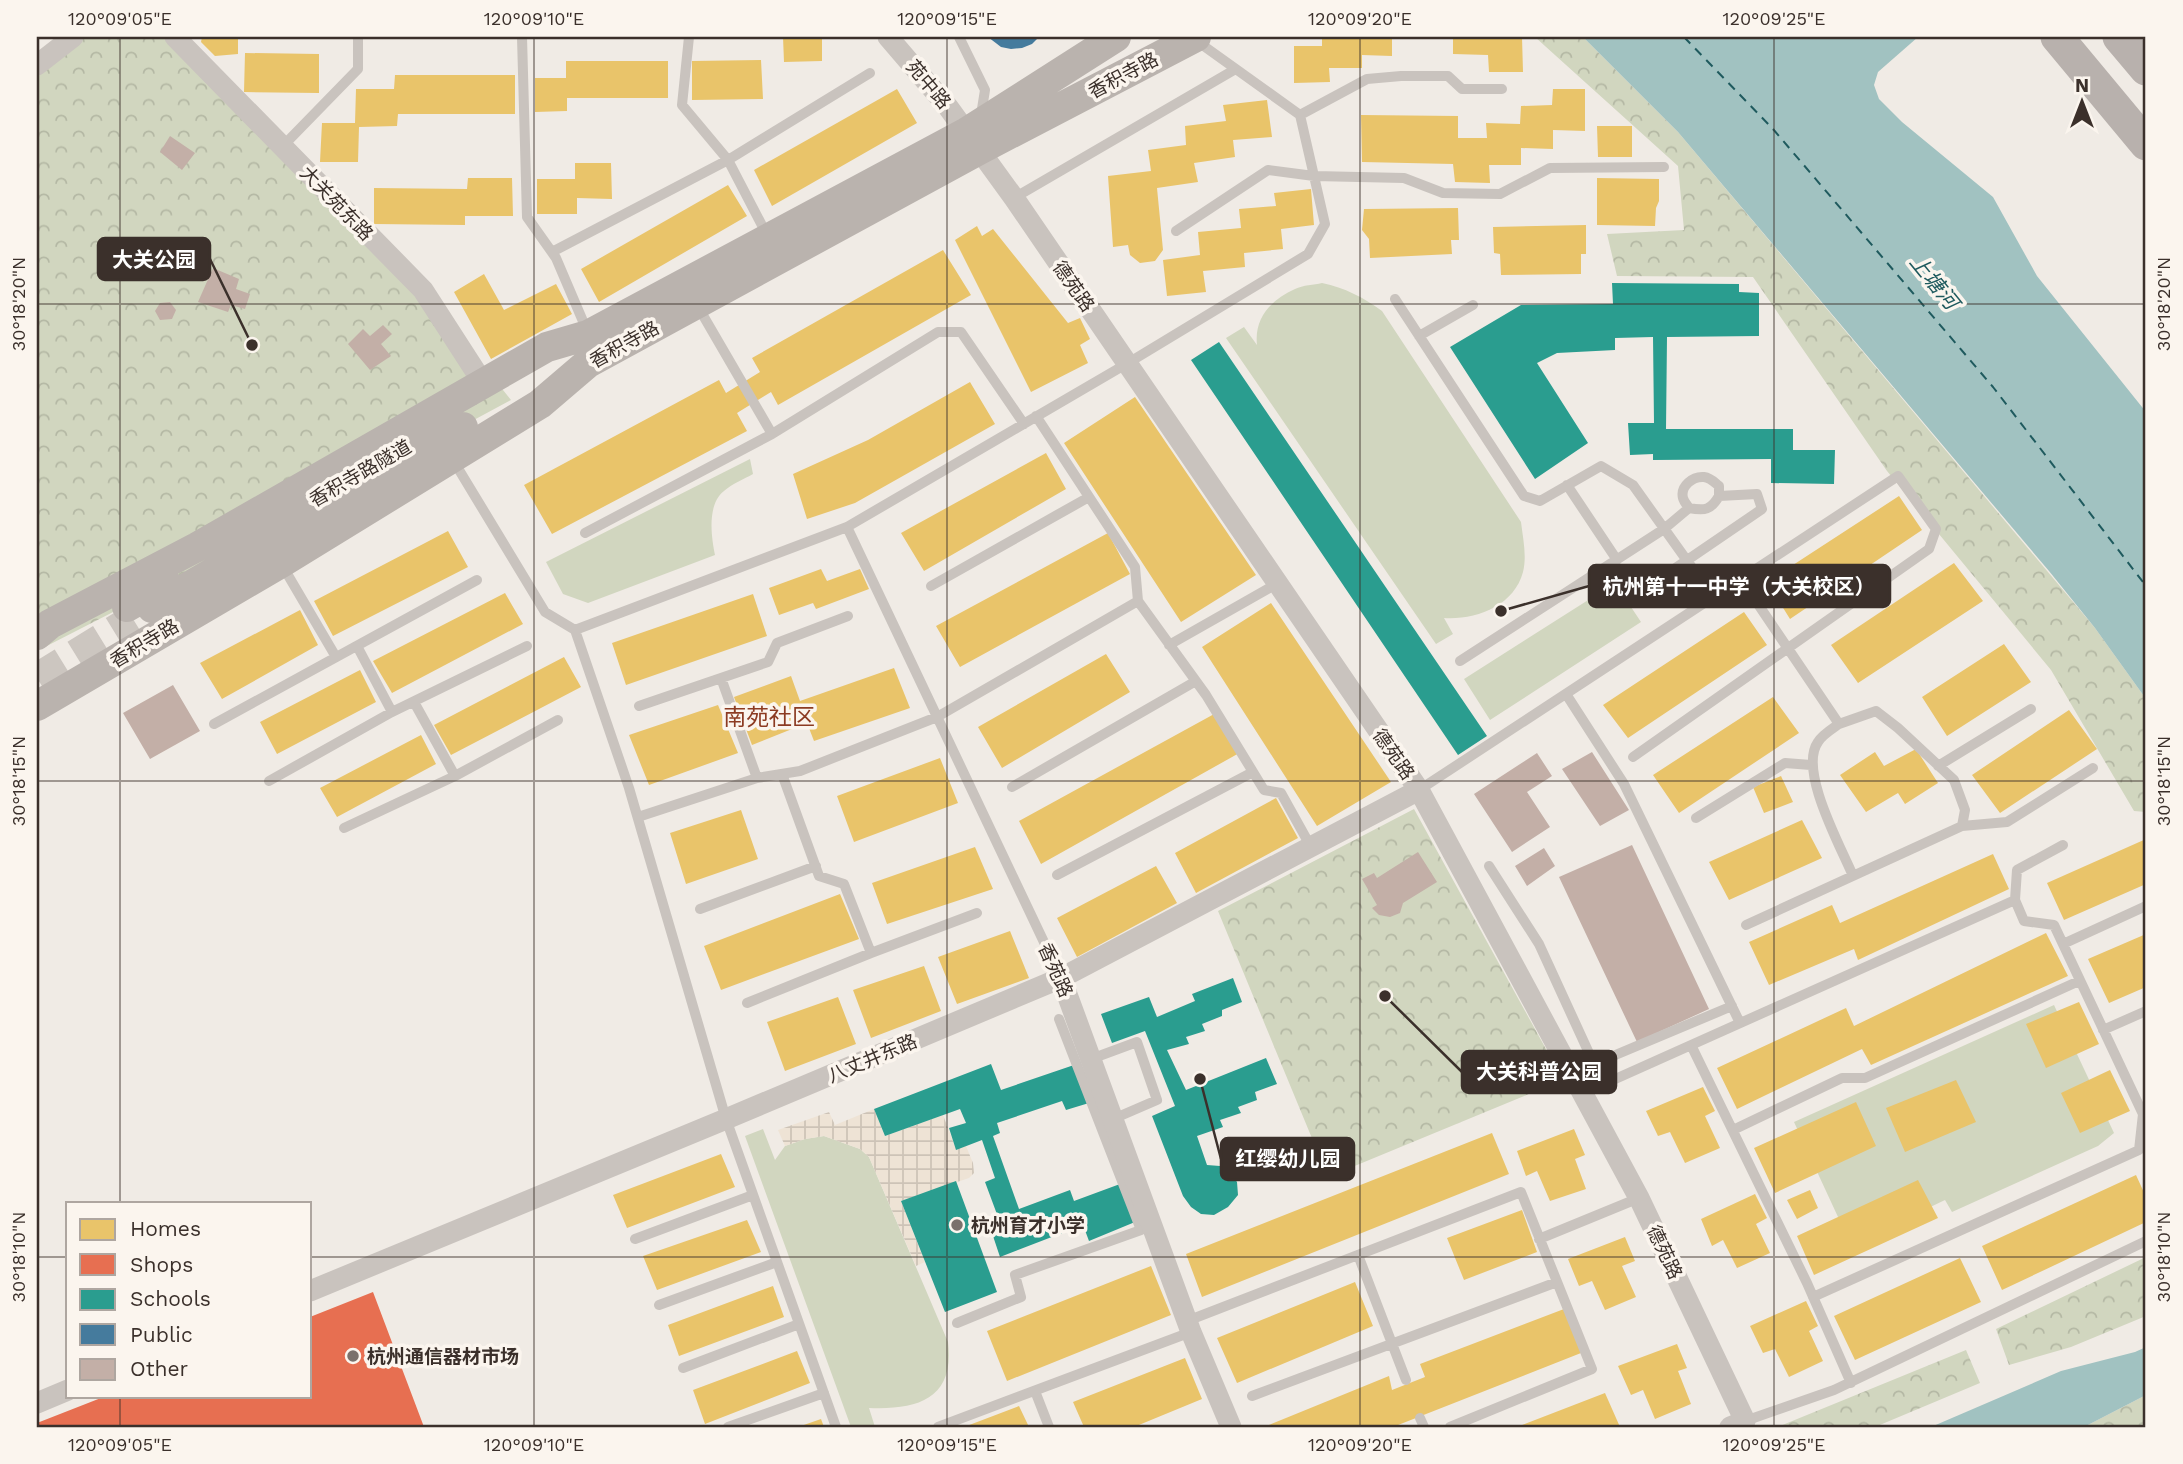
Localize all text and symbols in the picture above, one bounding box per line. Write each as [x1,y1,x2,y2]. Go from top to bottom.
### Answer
text: 120°09'05"E [68,8,172,29]
text: 120°09'10"E [484,8,584,29]
text: 120°09'15"E [897,8,997,29]
text: 120°09'20"E [1308,8,1412,29]
text: 120°09'25"E [1722,8,1826,29]
street label: 香积寺路 [1084,47,1162,103]
street label: 苑中路 [901,55,956,114]
north arrow [2046,66,2116,136]
text: N [2075,74,2089,97]
street label: 大关苑东路 [295,161,378,246]
callout: 大关公园 [98,238,210,280]
text: 大关公园 [112,247,196,272]
water label: 上塘河 [1905,249,1966,317]
street label: 德苑路 [1048,256,1099,316]
text: 30°18'20"N [8,257,29,351]
text: 30°18'20"N [2153,257,2174,351]
street label: 香积寺路 [585,316,663,373]
street label: 香积寺路隧道 [305,435,415,512]
callout: 杭州第十一中学（大关校区） [1589,565,1890,607]
text: 杭州第十一中学（大关校区） [1603,574,1876,599]
street label: 香积寺路 [106,614,183,673]
district label: 南苑社区 [723,704,815,731]
street label: 德苑路 [1368,724,1419,784]
text: 30°18'15"N [8,736,29,826]
text: 30°18'15"N [2153,736,2174,826]
street label: 香苑路 [1033,939,1078,1001]
street label: 八丈井东路 [824,1029,920,1088]
callout: 大关科普公园 [1462,1051,1616,1093]
text: 大关科普公园 [1476,1059,1602,1084]
callout: 红缨幼儿园 [1221,1138,1354,1180]
text: 红缨幼儿园 [1236,1146,1341,1171]
legend [66,1202,312,1398]
text: 30°18'10"N [8,1212,29,1302]
text: 30°18'10"N [2153,1212,2174,1302]
place label: 杭州育才小学 [971,1214,1085,1237]
text: Homes [130,1216,201,1241]
marker: 杭州育才小学 [949,1217,965,1233]
street label: 德苑路 [1642,1222,1687,1283]
text: Shops [130,1252,193,1277]
text: Schools [130,1286,211,1311]
text: Public [130,1322,193,1347]
place label: 杭州通信器材市场 [367,1345,519,1368]
marker: 杭州通信器材市场 [345,1348,361,1364]
text: Other [130,1356,189,1381]
text: 120°09'05"E [68,1434,172,1455]
text: 120°09'10"E [484,1434,584,1455]
text: 120°09'15"E [897,1434,997,1455]
text: 120°09'20"E [1308,1434,1412,1455]
text: 120°09'25"E [1722,1434,1826,1455]

